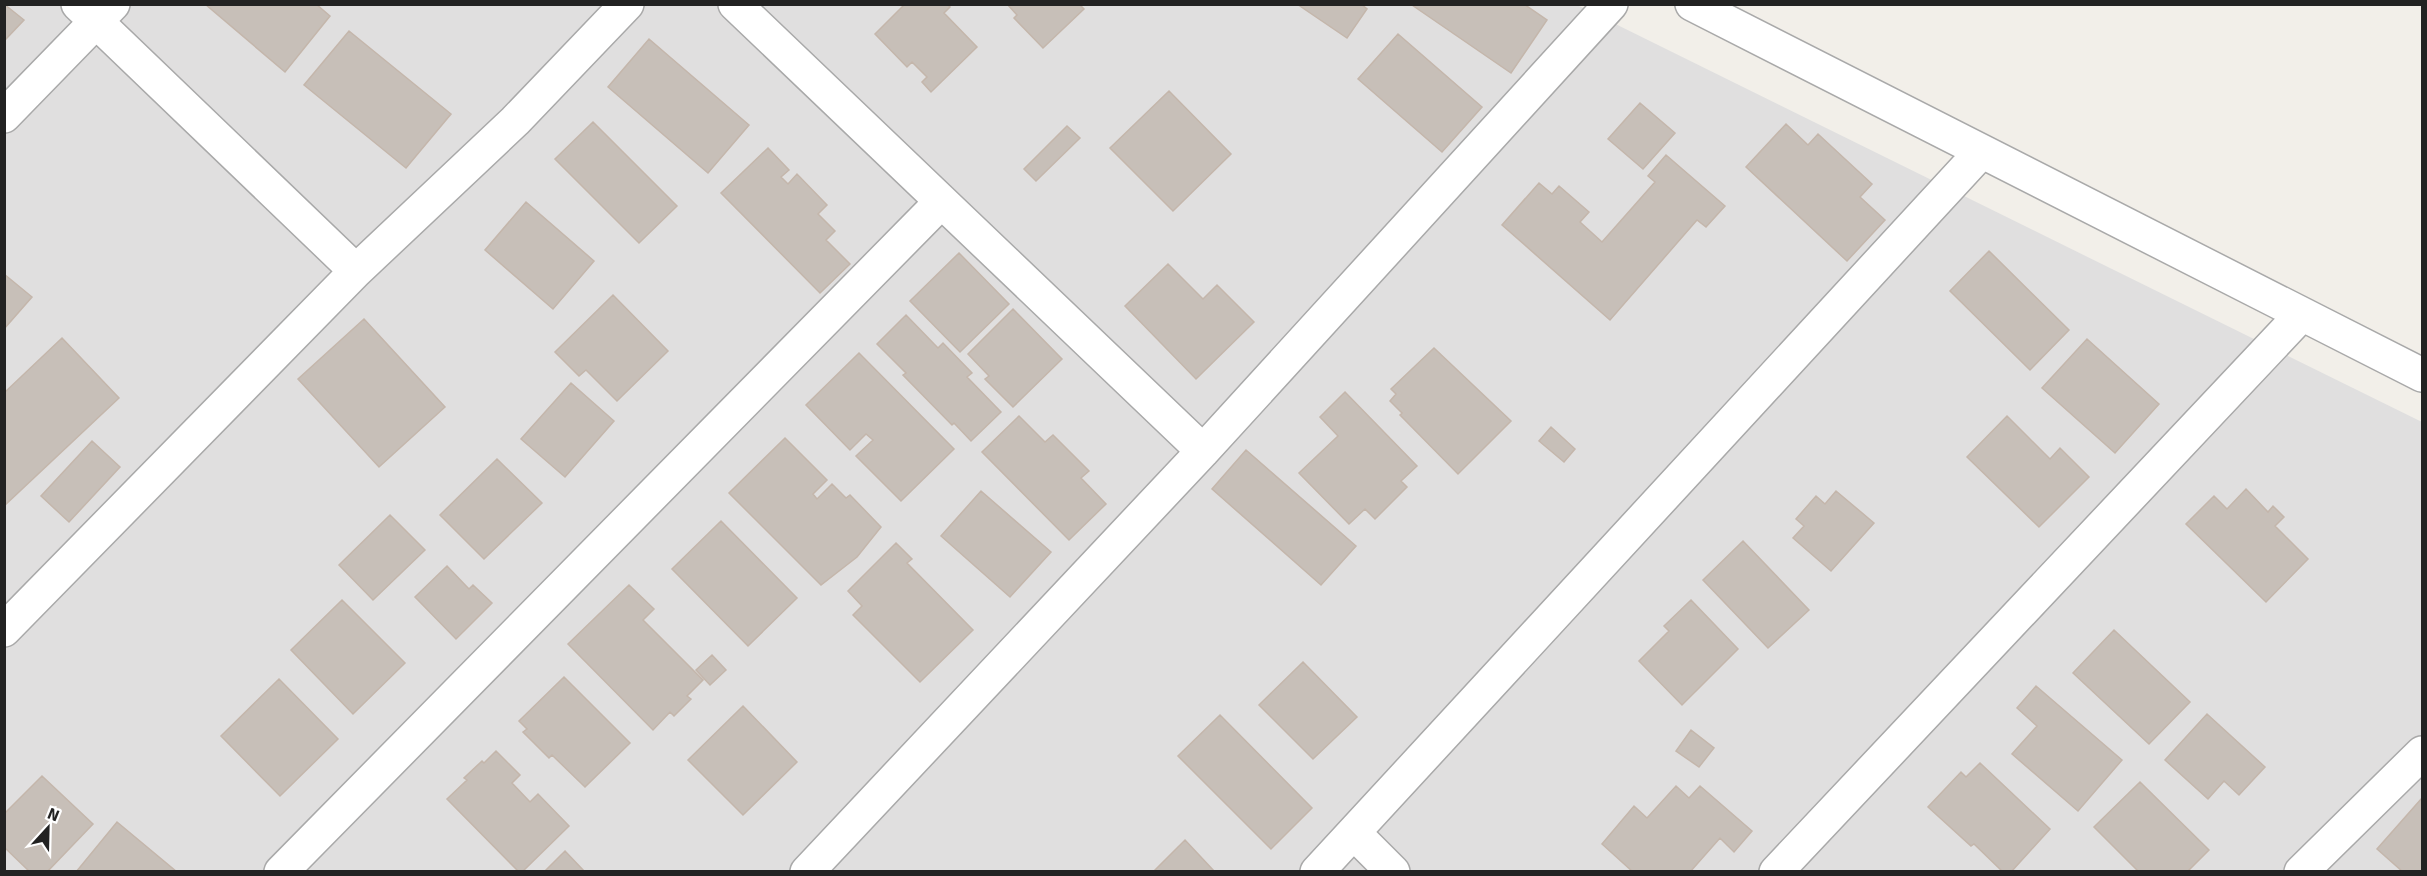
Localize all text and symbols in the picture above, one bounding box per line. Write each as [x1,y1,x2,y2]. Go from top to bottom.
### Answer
north arrow [18,798,78,858]
text: N [44,804,62,826]

